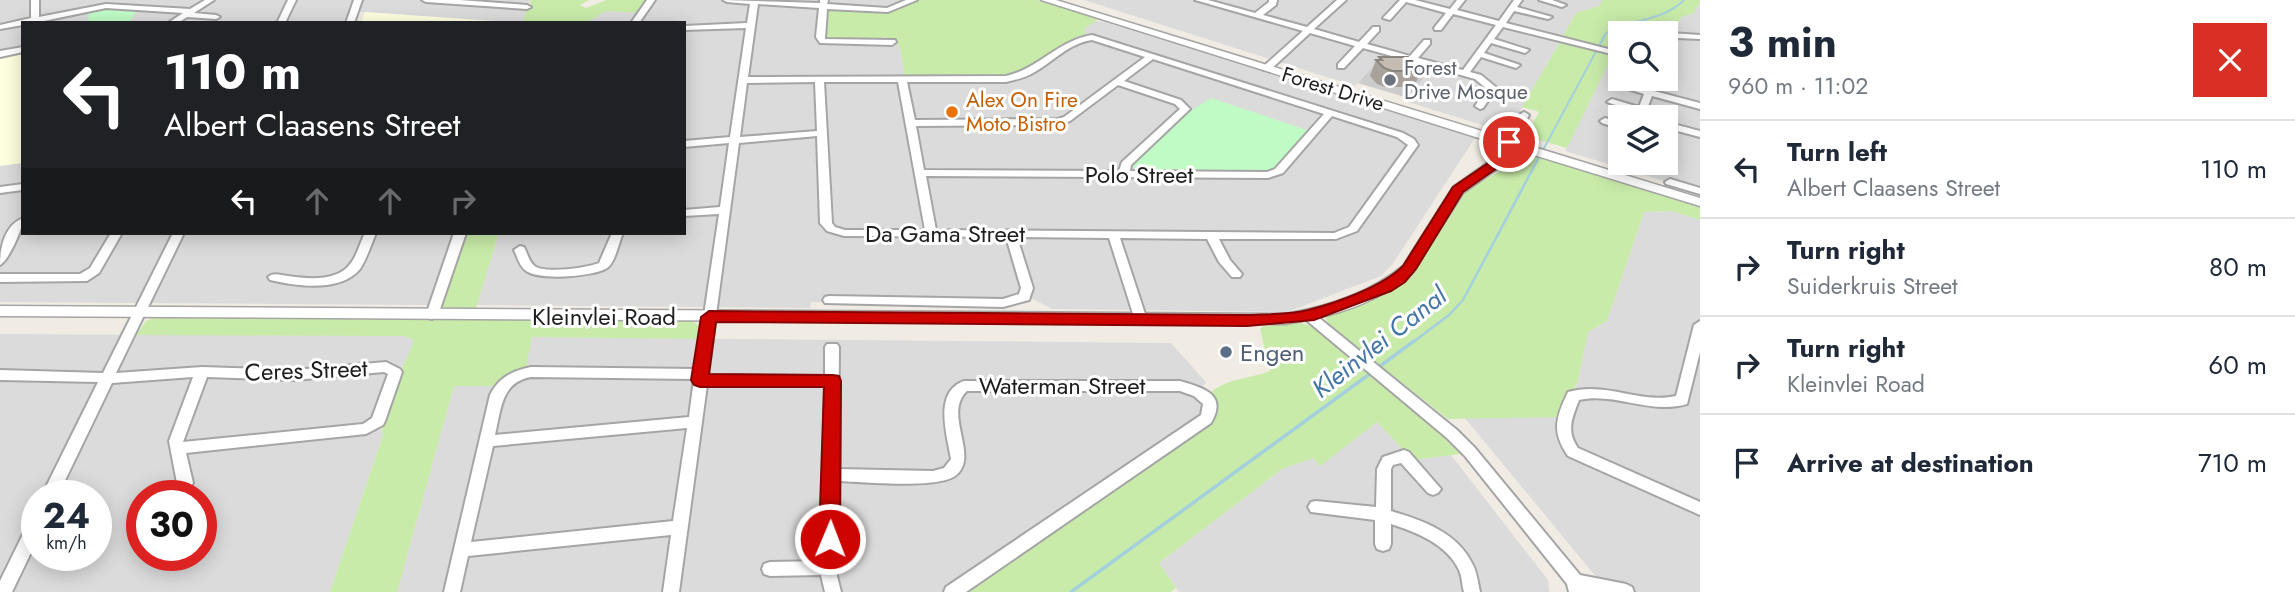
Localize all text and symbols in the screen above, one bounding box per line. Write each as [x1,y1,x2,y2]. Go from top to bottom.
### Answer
text: 3 min [1728,12,1837,73]
map controls [1608,21,1678,175]
button: search [1608,21,1678,91]
button: close [2193,23,2267,97]
text: 110 m [164,37,301,107]
icon: left [49,49,140,140]
place label: Forest Drive Mosque [1404,53,1528,107]
street label: Forest Drive [1278,59,1388,119]
text: 960 m · 11:02 [1728,69,1868,103]
marker: Forest Drive Mosque [1382,72,1398,88]
place label: Alex On Fire Moto Bistro [966,85,1078,139]
text: Albert Claasens Street [164,102,461,148]
marker: Alex On Fire Moto Bistro [944,104,960,120]
button: layers [1608,105,1678,175]
pin [1479,112,1539,172]
icon: arrive [1490,123,1528,161]
text: Turn left [1787,133,1887,171]
icon: left [1728,150,1766,188]
text: 110 m [2200,150,2267,188]
street label: Polo Street [1085,157,1194,192]
text: Albert Claasens Street [1787,171,2000,205]
icon: left [225,182,263,220]
icon: ahead [298,182,336,220]
icon: ahead [371,182,409,220]
icon: right [444,182,482,220]
street label: Da Gama Street [865,216,1025,251]
text: Turn right [1787,231,1905,269]
icon: right [1728,248,1766,286]
text: 80 m [2209,248,2267,286]
text: Suiderkruis Street [1787,269,1958,303]
water label: Kleinvlei Canal [1303,276,1455,407]
street label: Kleinvlei Road [532,299,676,334]
text: Turn right [1787,329,1905,367]
place label: Engen [1240,335,1304,370]
marker: Engen [1218,344,1234,360]
icon: right [1728,346,1766,384]
text: 60 m [2208,346,2267,384]
street label: Ceres Street [244,350,368,390]
text: Kleinvlei Road [1787,367,1925,401]
street label: Waterman Street [979,368,1146,403]
icon: arrive [1728,444,1766,482]
text: Arrive at destination [1787,444,2034,482]
text: 710 m [2198,444,2267,482]
speed limit sign: 30 [126,480,217,571]
text: 24 [43,491,90,541]
position arrow [793,502,867,576]
text: km/h [46,530,87,556]

